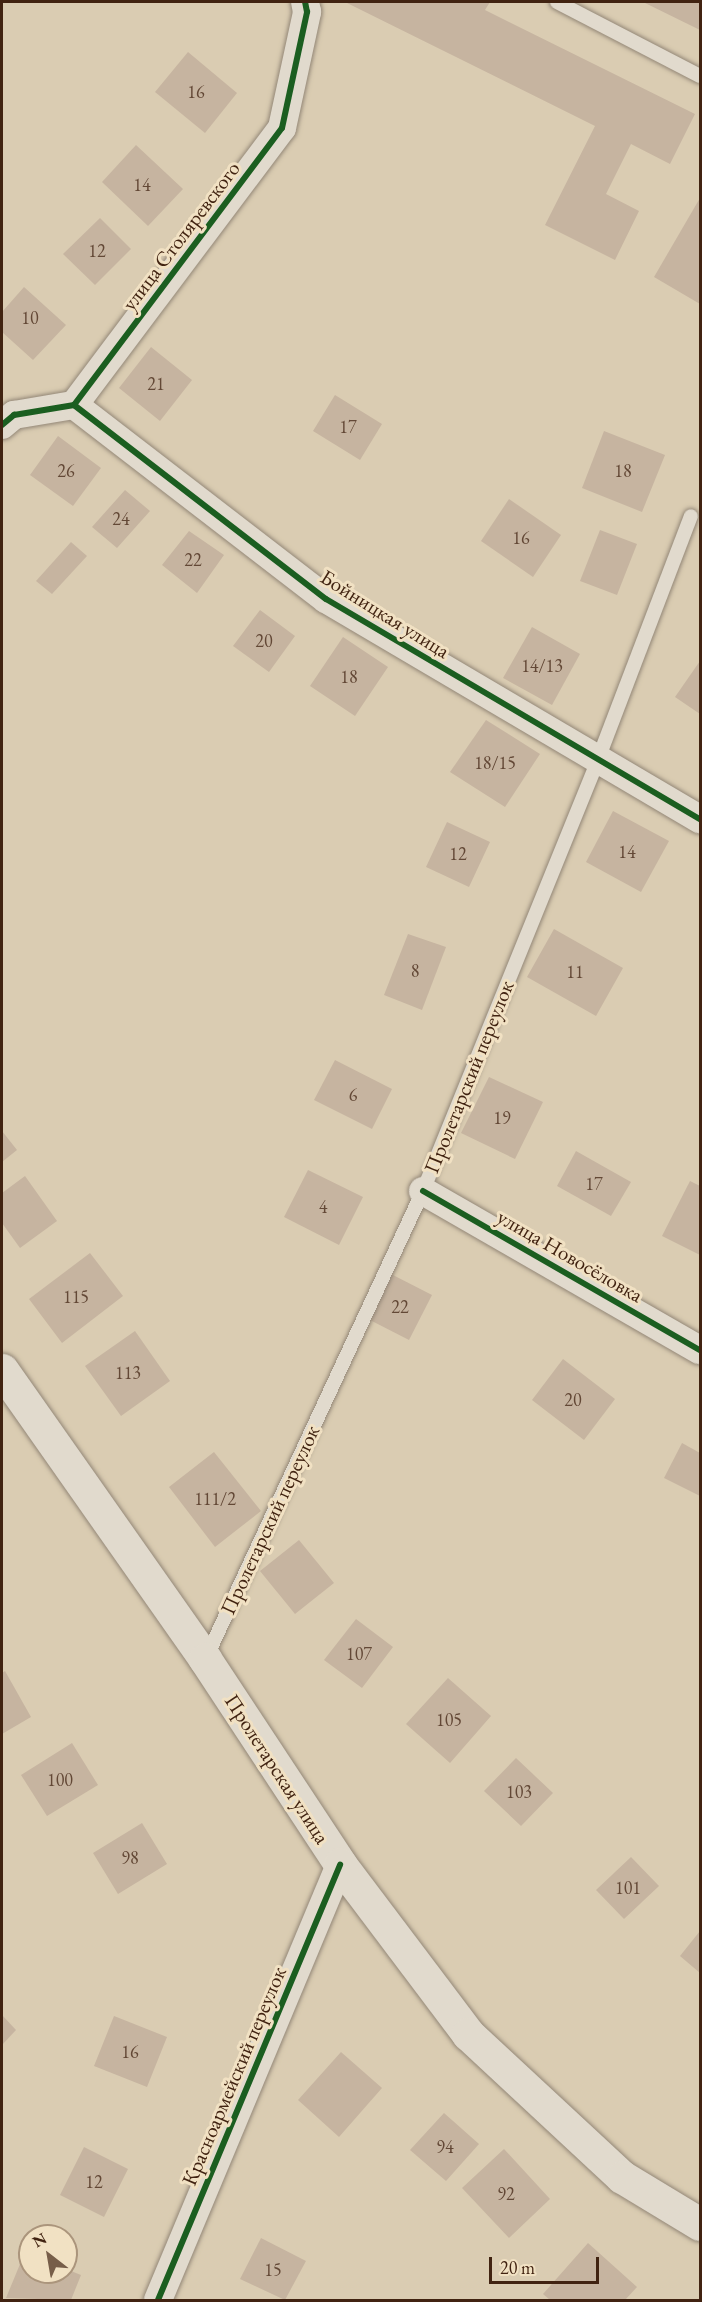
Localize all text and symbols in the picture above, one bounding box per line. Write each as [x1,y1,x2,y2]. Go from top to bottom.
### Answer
house number: 16 [187,81,205,103]
street label: улица Столяревского [117,156,245,316]
house number: 14 [133,174,151,196]
house number: 12 [88,240,106,262]
house number: 10 [21,307,39,329]
house number: 21 [147,373,165,395]
house number: 17 [339,416,357,438]
house number: 26 [57,460,75,482]
house number: 18 [614,460,632,482]
house number: 24 [112,508,130,530]
house number: 16 [512,527,530,549]
house number: 22 [184,549,202,571]
street label: Бойницкая улица [316,564,454,664]
house number: 20 [255,630,273,652]
house number: 14/13 [521,655,563,677]
house number: 18 [340,666,358,688]
house number: 18/15 [474,752,516,774]
house number: 14 [618,841,636,863]
house number: 12 [449,843,467,865]
house number: 8 [411,960,419,982]
house number: 11 [566,961,584,983]
street label: Пролетарский переулок [419,977,519,1177]
house number: 6 [349,1084,357,1106]
house number: 19 [493,1107,511,1129]
house number: 17 [585,1173,603,1195]
house number: 4 [319,1196,327,1218]
street label: улица Новосёловка [493,1204,647,1308]
house number: 115 [63,1286,89,1308]
house number: 22 [391,1296,409,1318]
house number: 113 [115,1362,141,1384]
house number: 20 [564,1389,582,1411]
street label: Пролетарский переулок [215,1421,325,1619]
house number: 111/2 [194,1488,236,1510]
house number: 107 [346,1643,372,1665]
street label: Пролетарская улица [219,1689,335,1849]
house number: 105 [436,1709,462,1731]
house number: 100 [47,1769,73,1791]
house number: 103 [506,1781,532,1803]
house number: 98 [121,1847,139,1869]
house number: 101 [615,1877,641,1899]
street label: Красноармейский переулок [176,1963,292,2189]
house number: 16 [121,2041,139,2063]
house number: 94 [436,2136,454,2158]
house number: 12 [85,2171,103,2193]
house number: 92 [497,2183,515,2205]
north arrow [18,2224,78,2284]
text: N [29,2228,50,2252]
scale bar [492,2245,602,2283]
text: 20 m [500,2256,535,2279]
house number: 15 [264,2259,282,2281]

